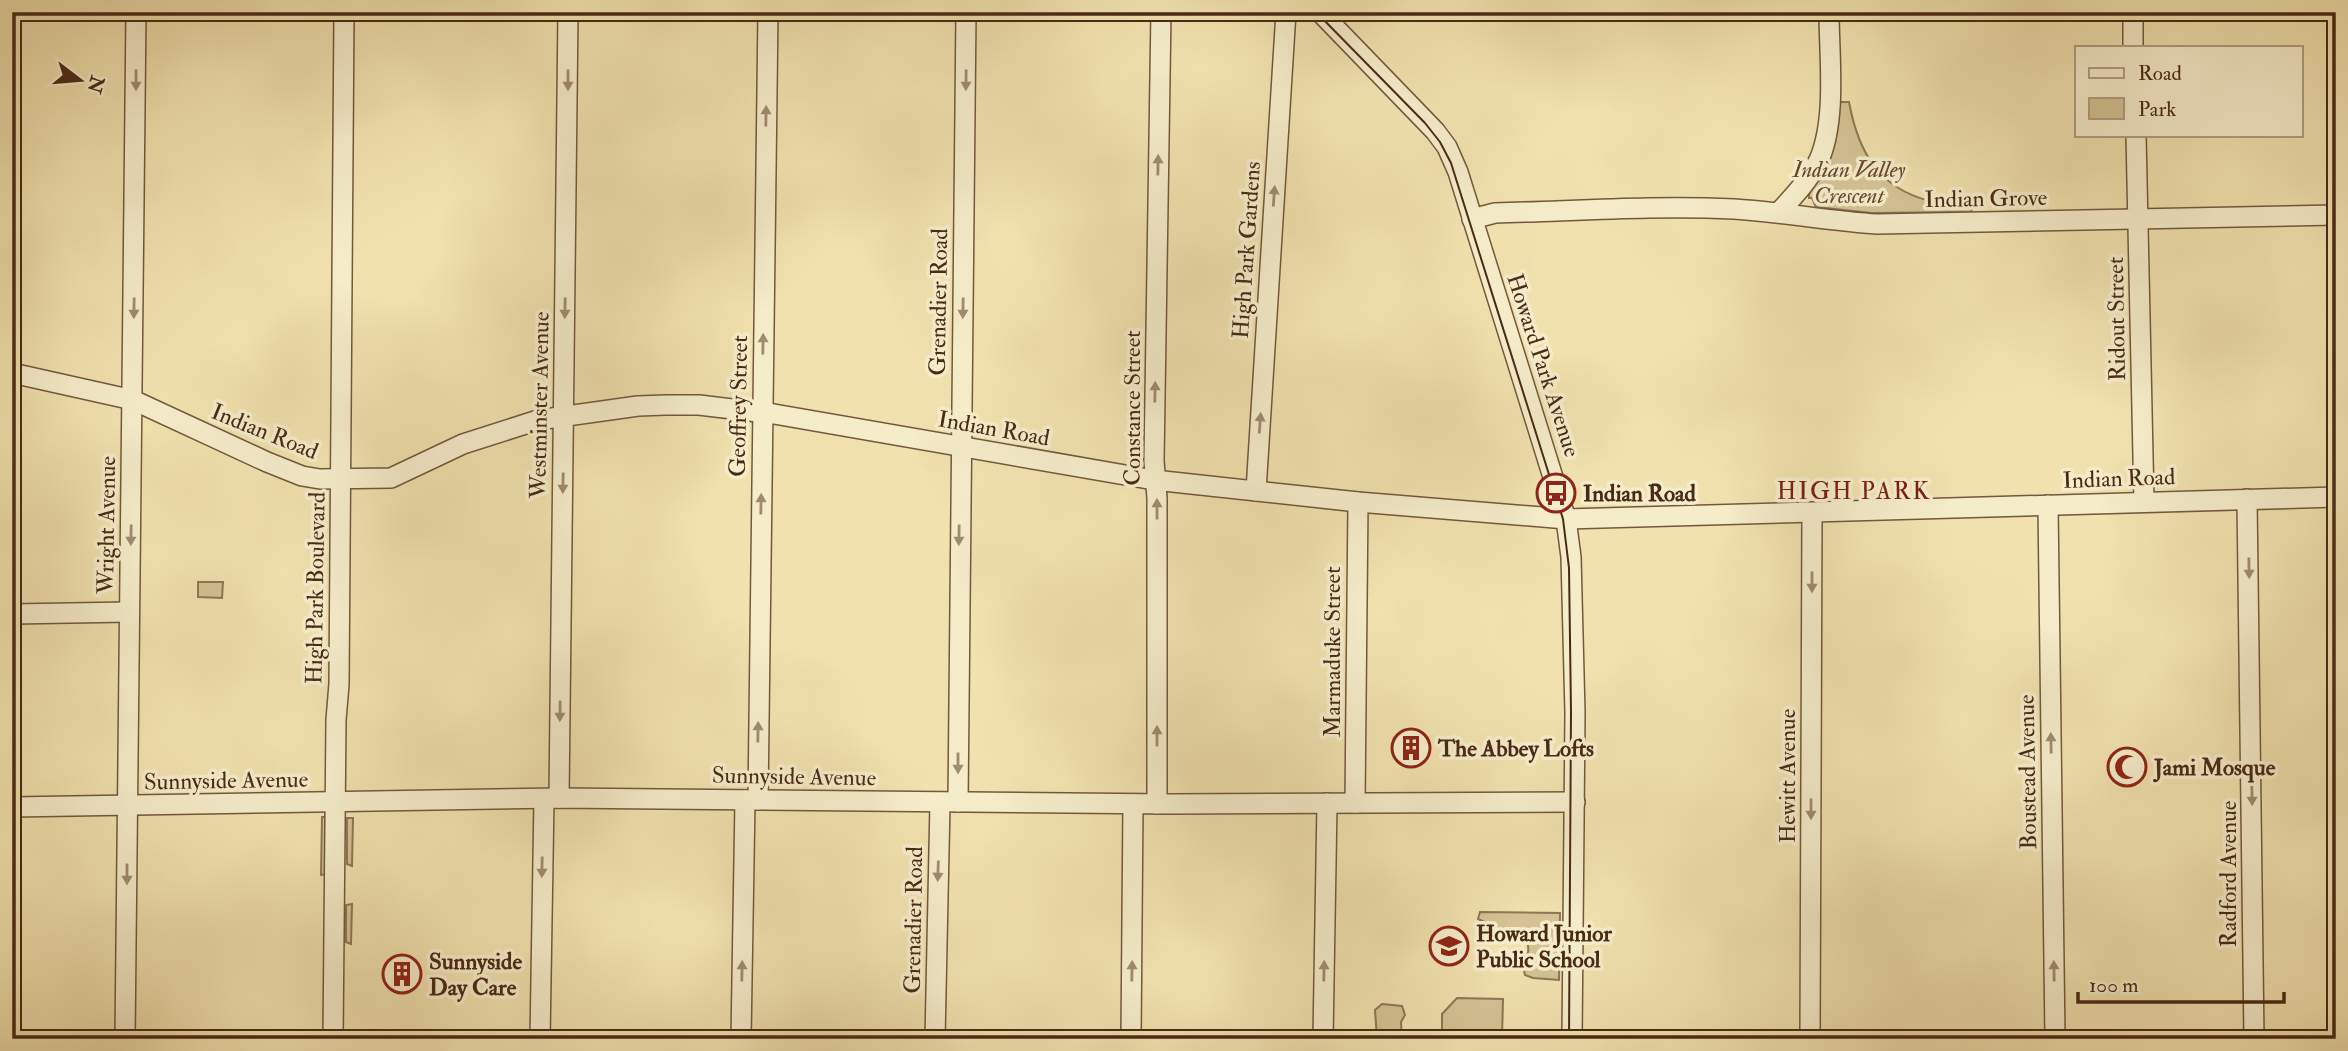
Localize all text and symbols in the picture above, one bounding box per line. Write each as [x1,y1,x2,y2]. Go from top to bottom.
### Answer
north arrow [46,46,116,116]
legend [2075,46,2302,136]
text: Road [2138,60,2183,87]
one-way arrow [130,70,141,92]
one-way arrow [562,70,574,92]
one-way arrow [960,70,971,92]
text: N [81,72,110,97]
text: Park [2138,96,2176,123]
one-way arrow [761,105,772,127]
one-way arrow [1153,154,1164,176]
park label: Indian Valley Crescent [1792,155,1905,210]
street label: High Park Gardens [1226,160,1267,340]
street label: Indian Grove [1924,183,2048,214]
one-way arrow [1269,185,1280,207]
street label: Grenadier Road [923,228,954,376]
street label: Ridout Street [2101,257,2132,381]
street label: Howard Park Avenue [1500,270,1587,461]
one-way arrow [128,297,140,319]
one-way arrow [559,297,571,319]
one-way arrow [957,297,969,319]
street label: Westminster Avenue [523,311,556,500]
street label: Constance Street [1118,330,1147,486]
one-way arrow [757,333,769,355]
street label: Geoffrey Street [723,335,754,477]
one-way arrow [1149,381,1161,403]
street label: Indian Road [207,397,323,466]
street label: Indian Road [936,404,1052,453]
one-way arrow [1255,412,1266,434]
street label: Wright Avenue [91,455,122,595]
street label: Indian Road [2062,462,2176,495]
one-way arrow [557,472,569,494]
bus stop icon: Indian Road [1535,472,1577,514]
district label: HIGH PARK [1777,476,1931,507]
place label: Indian Road [1583,479,1696,508]
street label: High Park Boulevard [299,492,332,684]
one-way arrow [756,493,767,515]
one-way arrow [1151,497,1163,519]
one-way arrow [125,525,137,547]
one-way arrow [953,525,965,547]
one-way arrow [2243,557,2254,579]
street label: Marmaduke Street [1318,566,1347,738]
one-way arrow [1806,571,1818,593]
street label: Boustead Avenue [2012,694,2043,850]
one-way arrow [554,700,566,722]
street label: Hewitt Avenue [1773,708,1802,843]
one-way arrow [753,720,764,742]
one-way arrow [1151,725,1163,747]
building icon: The Abbey Lofts [1390,727,1432,769]
one-way arrow [2045,732,2056,754]
place label: The Abbey Lofts [1437,734,1594,764]
mosque icon: Jami Mosque [2106,746,2148,788]
one-way arrow [952,752,964,774]
place label: Jami Mosque [2153,753,2276,783]
street label: Sunnyside Avenue [712,761,877,792]
street label: Sunnyside Avenue [144,765,309,796]
one-way arrow [2246,784,2258,806]
one-way arrow [1805,798,1817,820]
street label: Radford Avenue [2214,800,2243,947]
street label: Grenadier Road [898,846,929,994]
one-way arrow [537,856,548,878]
one-way arrow [932,860,943,882]
one-way arrow [121,863,133,885]
place label: Howard Junior Public School [1476,919,1612,974]
school or university icon: Howard Junior Public School [1428,925,1470,967]
place label: Sunnyside Day Care [429,947,522,1003]
building icon: Sunnyside Day Care [381,953,423,995]
one-way arrow [736,959,747,981]
one-way arrow [1126,959,1138,981]
one-way arrow [1318,959,1330,981]
one-way arrow [2048,959,2060,981]
scale bar [2078,960,2285,1004]
text: 100 m [2089,972,2139,999]

